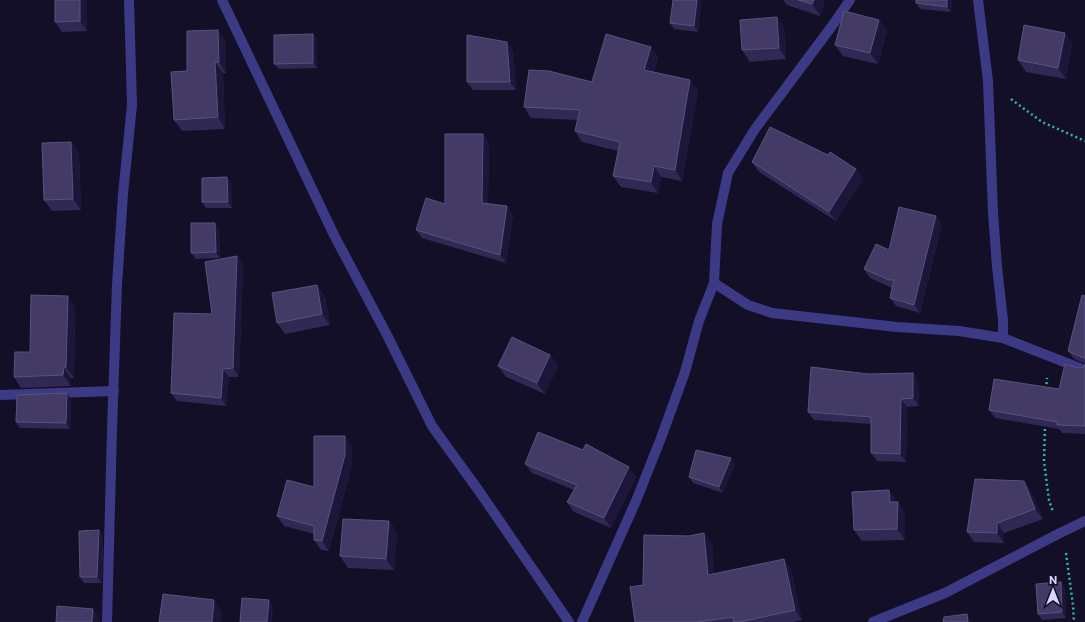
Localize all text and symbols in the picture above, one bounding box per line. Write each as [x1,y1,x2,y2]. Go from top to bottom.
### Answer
north arrow [1033,570,1073,610]
text: N [1049,573,1057,586]

